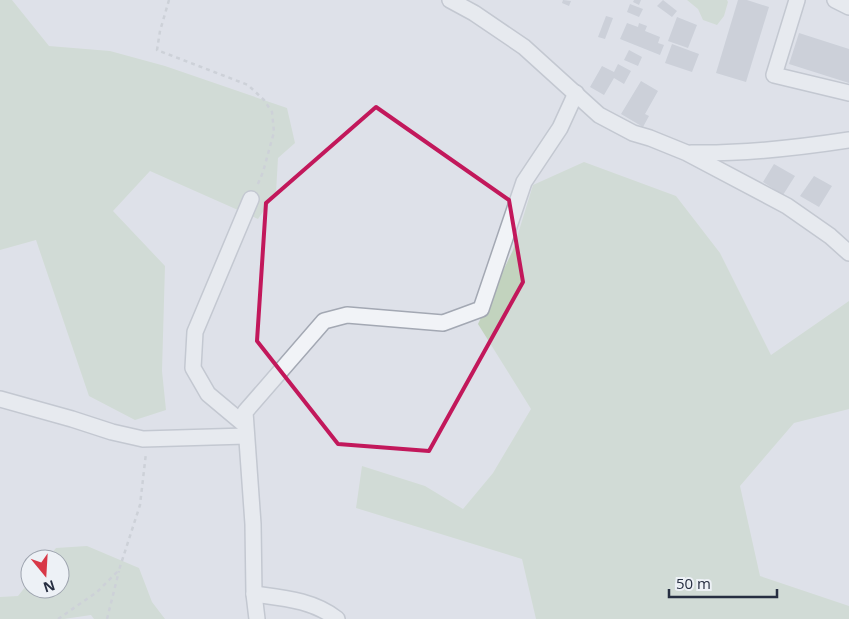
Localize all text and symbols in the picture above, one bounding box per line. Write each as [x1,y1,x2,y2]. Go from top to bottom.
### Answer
north arrow [20,549,70,599]
scale bar [669,566,776,598]
text: 50 m [676,573,711,593]
text: N [41,576,58,598]

